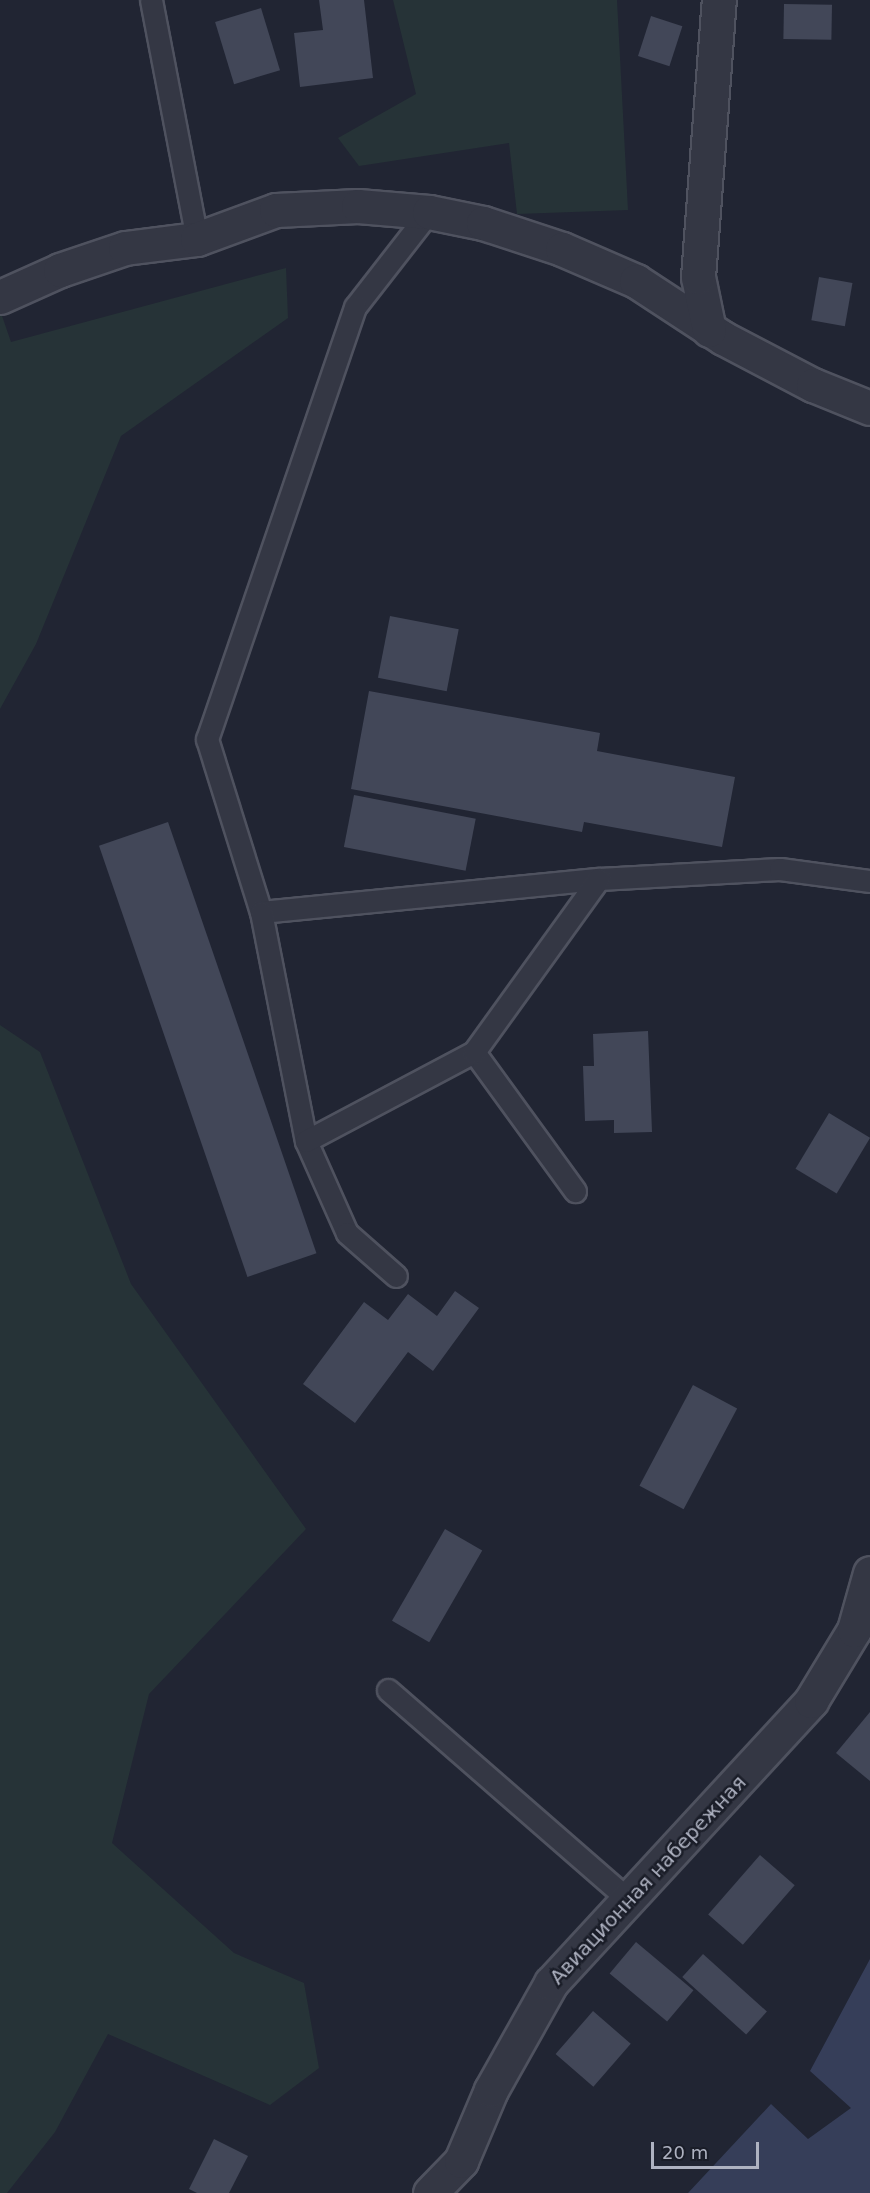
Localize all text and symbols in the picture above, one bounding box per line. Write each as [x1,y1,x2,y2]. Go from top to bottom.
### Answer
street label: Авиационная набережная [545,1771,751,1989]
scale bar [654,2130,762,2168]
text: 20 m [662,2142,708,2163]

